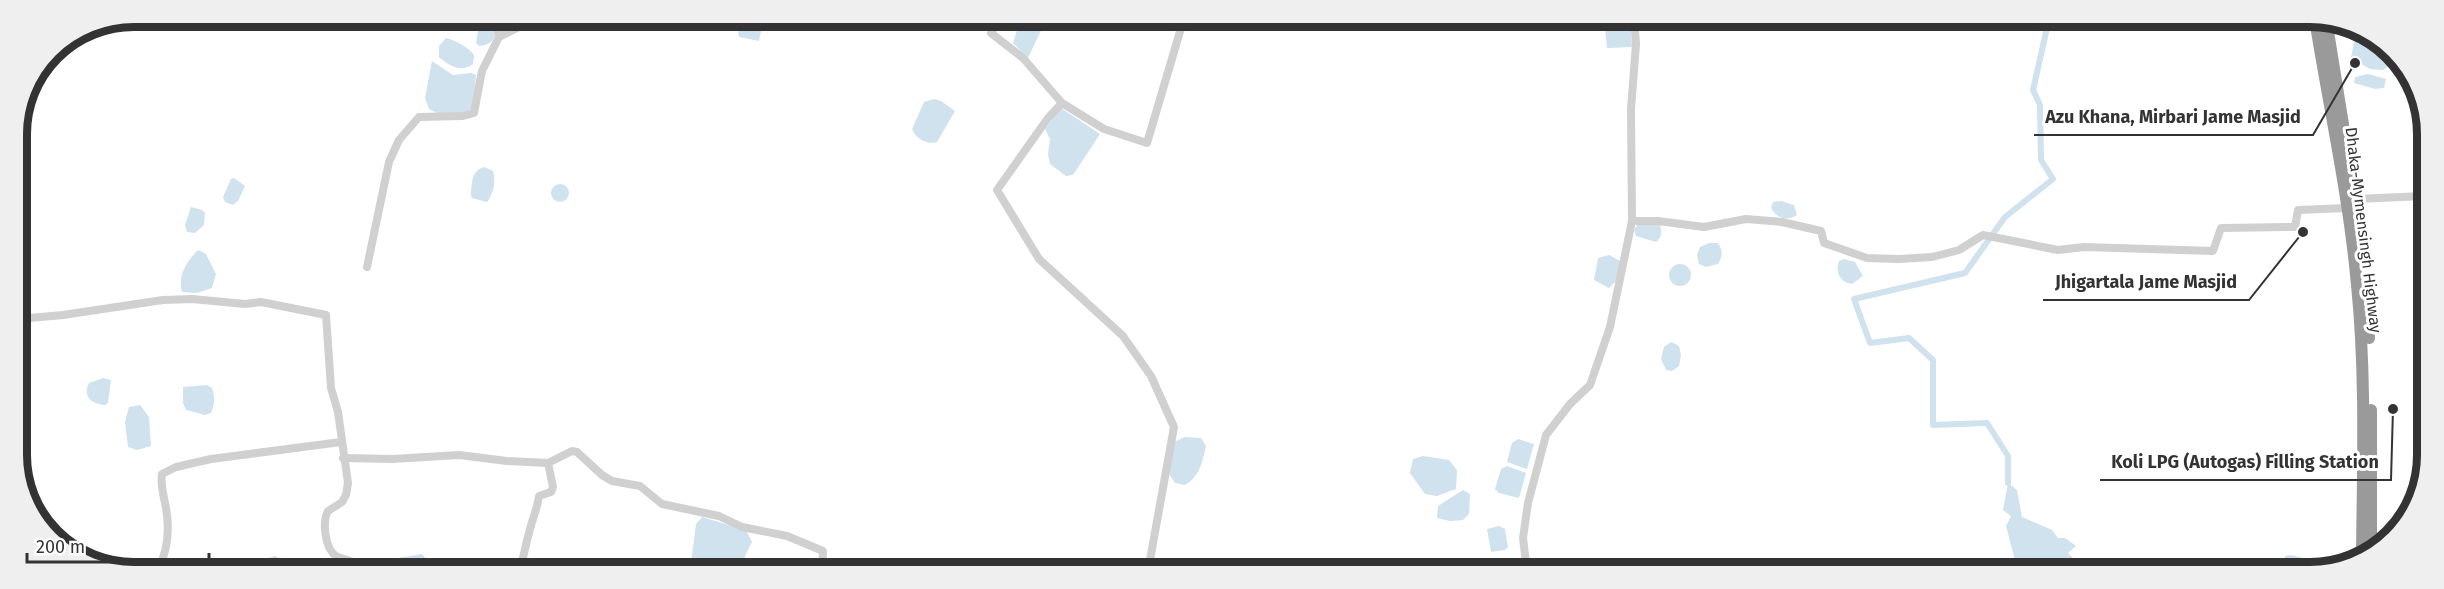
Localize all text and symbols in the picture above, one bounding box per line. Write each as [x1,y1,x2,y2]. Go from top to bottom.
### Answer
callout: Azu Khana, Mirbari Jame Masjid [2034,99,2313,135]
text: Azu Khana, Mirbari Jame Masjid [2044,106,2301,128]
street label: Dhaka-Mymensingh Highway [2341,126,2386,334]
callout: Jhigartala Jame Masjid [2043,264,2249,300]
text: Jhigartala Jame Masjid [2054,271,2237,293]
callout: Koli LPG (Autogas) Filling Station [2100,444,2391,480]
text: Koli LPG (Autogas) Filling Station [2111,451,2379,473]
scale bar [27,526,208,564]
text: 200 m [36,536,85,558]

